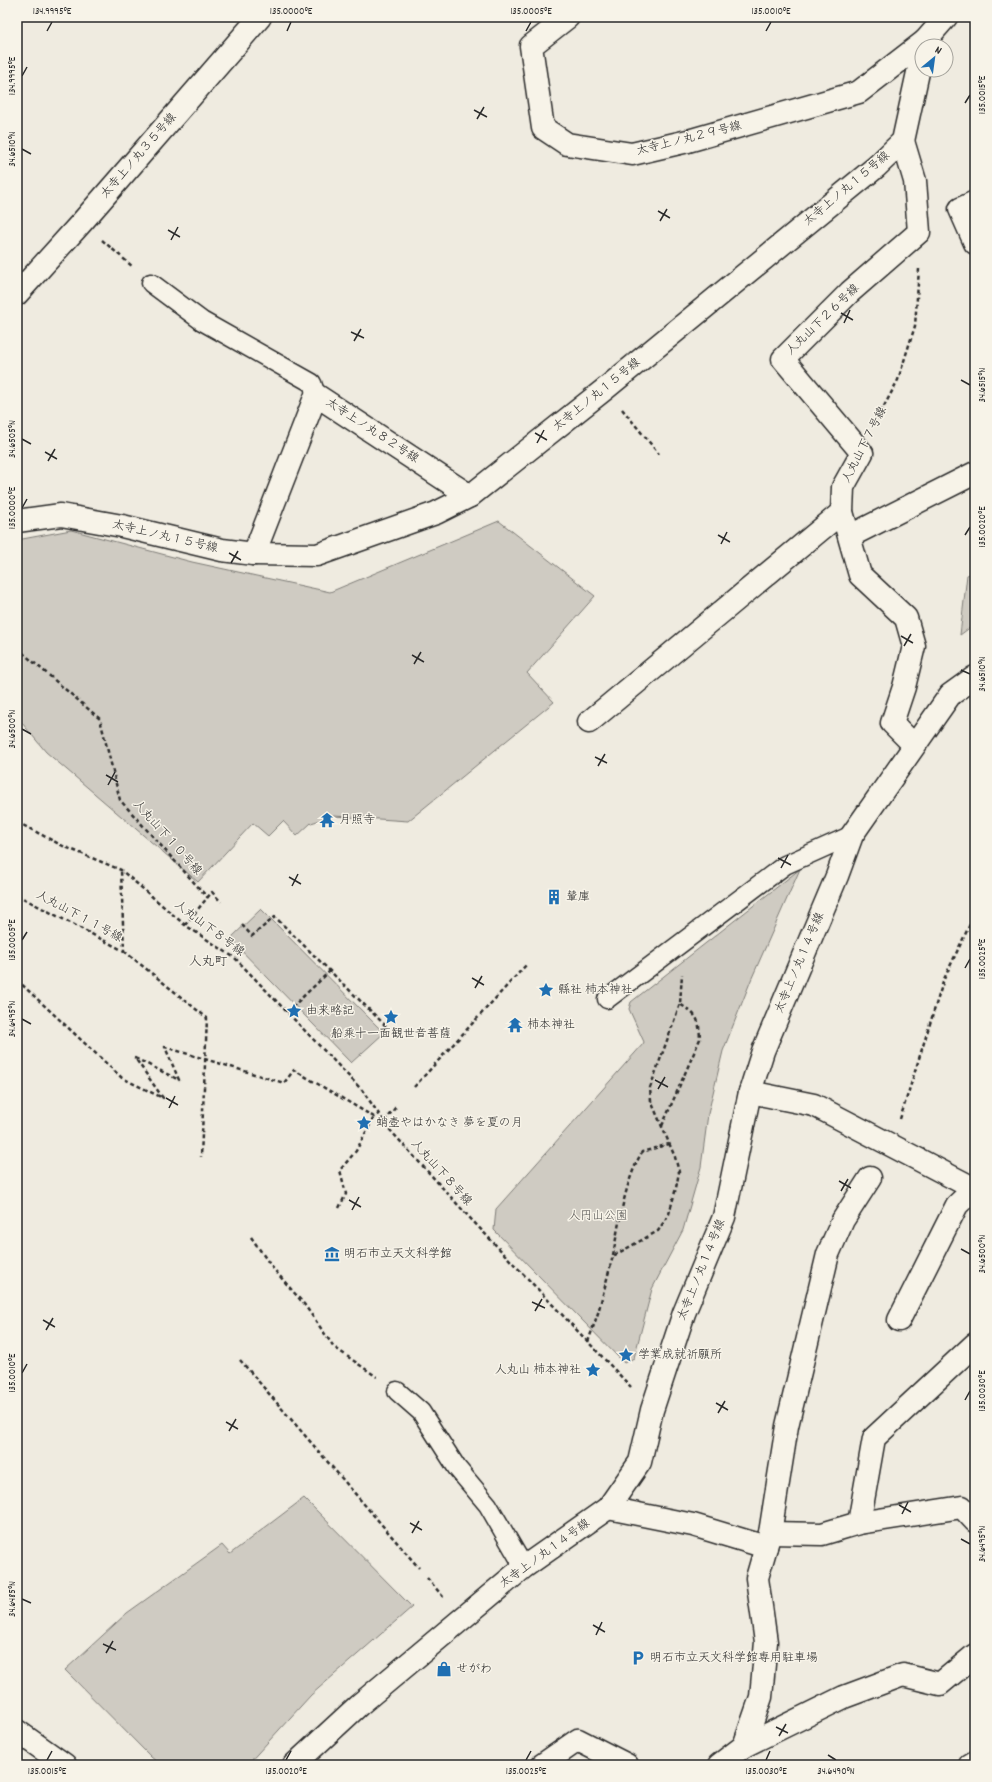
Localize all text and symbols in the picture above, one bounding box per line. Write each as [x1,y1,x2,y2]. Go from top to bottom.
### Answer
text: 134.9995°E [33,5,72,19]
text: 135.0000°E [270,5,313,19]
text: 135.0005°E [510,5,552,19]
text: 135.0010°E [751,5,791,19]
north arrow [914,38,954,78]
text: N [932,43,945,60]
text: 134.9995°E [6,56,20,95]
text: 135.0015°E [976,75,990,114]
street label: 太寺上ノ丸３５号線 [97,110,181,202]
street label: 太寺上ノ丸２９号線 [635,118,743,160]
text: 34.6510°N [6,131,20,167]
street label: 太寺上ノ丸１５号線 [800,148,894,230]
street label: 人丸山下２６号線 [783,281,863,359]
street label: 太寺上ノ丸１５号線 [550,354,644,436]
text: 34.6515°N [976,368,990,402]
street label: 太寺上ノ丸８２号線 [322,394,422,468]
street label: 人丸山下７号線 [838,404,892,486]
text: 34.6505°N [6,420,20,458]
text: 135.0000°E [6,486,20,529]
text: 135.0020°E [976,506,990,548]
street label: 太寺上ノ丸１５号線 [110,517,220,557]
text: 34.6510°N [976,656,990,692]
text: 34.6500°N [6,710,20,748]
street label: 人丸山下１０号線 [129,797,205,879]
temple icon: 月照寺 [318,811,336,829]
place label: 月照寺 [339,812,375,829]
street label: 人丸山下１１号線 [33,887,125,947]
building icon: 輦庫 [545,888,563,906]
place label: 輦庫 [566,889,590,906]
street label: 人丸山下８号線 [170,897,248,961]
street label: 太寺上ノ丸１４号線 [771,910,829,1016]
text: 135.0005°E [6,919,20,961]
text: 135.0025°E [976,938,990,979]
district label: 人丸町 [188,953,228,972]
place icon: 縣社 柿本神社 [537,981,555,999]
place label: 縣社 柿本神社 [558,982,633,999]
text: 34.6495°N [6,1001,20,1037]
place icon: 由来略記 [285,1002,303,1020]
place label: 由来略記 [306,1003,354,1020]
place icon: 船乘十一面観世音菩薩 [382,1008,400,1026]
temple icon: 柿本神社 [506,1016,524,1034]
place label: 柿本神社 [527,1017,575,1034]
place label: 船乘十一面観世音菩薩 [331,1026,451,1043]
place icon: 蛸壺やはかなき 夢を夏の月 [355,1114,373,1132]
place label: 蛸壺やはかなき 夢を夏の月 [376,1115,523,1132]
street label: 人丸山下８号線 [407,1136,475,1210]
park label: 人円山公園 [568,1208,628,1225]
street label: 太寺上ノ丸１４号線 [674,1217,730,1323]
text: 34.6500°N [976,1235,990,1273]
museum icon: 明石市立天文科学館 [323,1245,341,1263]
place label: 明石市立天文科学館 [344,1246,452,1263]
place icon: 学業成就祈願所 [617,1346,635,1364]
place label: 学業成就祈願所 [638,1347,722,1364]
text: 135.0010°E [6,1353,20,1393]
place icon: 人丸山 柿本神社 [584,1361,602,1379]
place label: 人丸山 柿本神社 [494,1362,581,1379]
text: 135.0030°E [976,1370,990,1412]
street label: 太寺上ノ丸１４号線 [496,1515,594,1593]
text: 34.6495°N [976,1526,990,1562]
text: 34.6485°N [6,1581,20,1617]
parking icon: 明石市立天文科学館専用駐車場 [629,1649,647,1667]
place label: 明石市立天文科学館専用駐車場 [650,1650,818,1667]
shop icon: せがわ [435,1660,453,1678]
place label: せがわ [456,1661,492,1678]
text: 135.0015°E [28,1765,67,1779]
text: 135.0020°E [265,1765,307,1779]
text: 135.0025°E [506,1765,547,1779]
text: 135.0030°E [745,1765,787,1779]
text: 34.6490°N [817,1765,855,1779]

